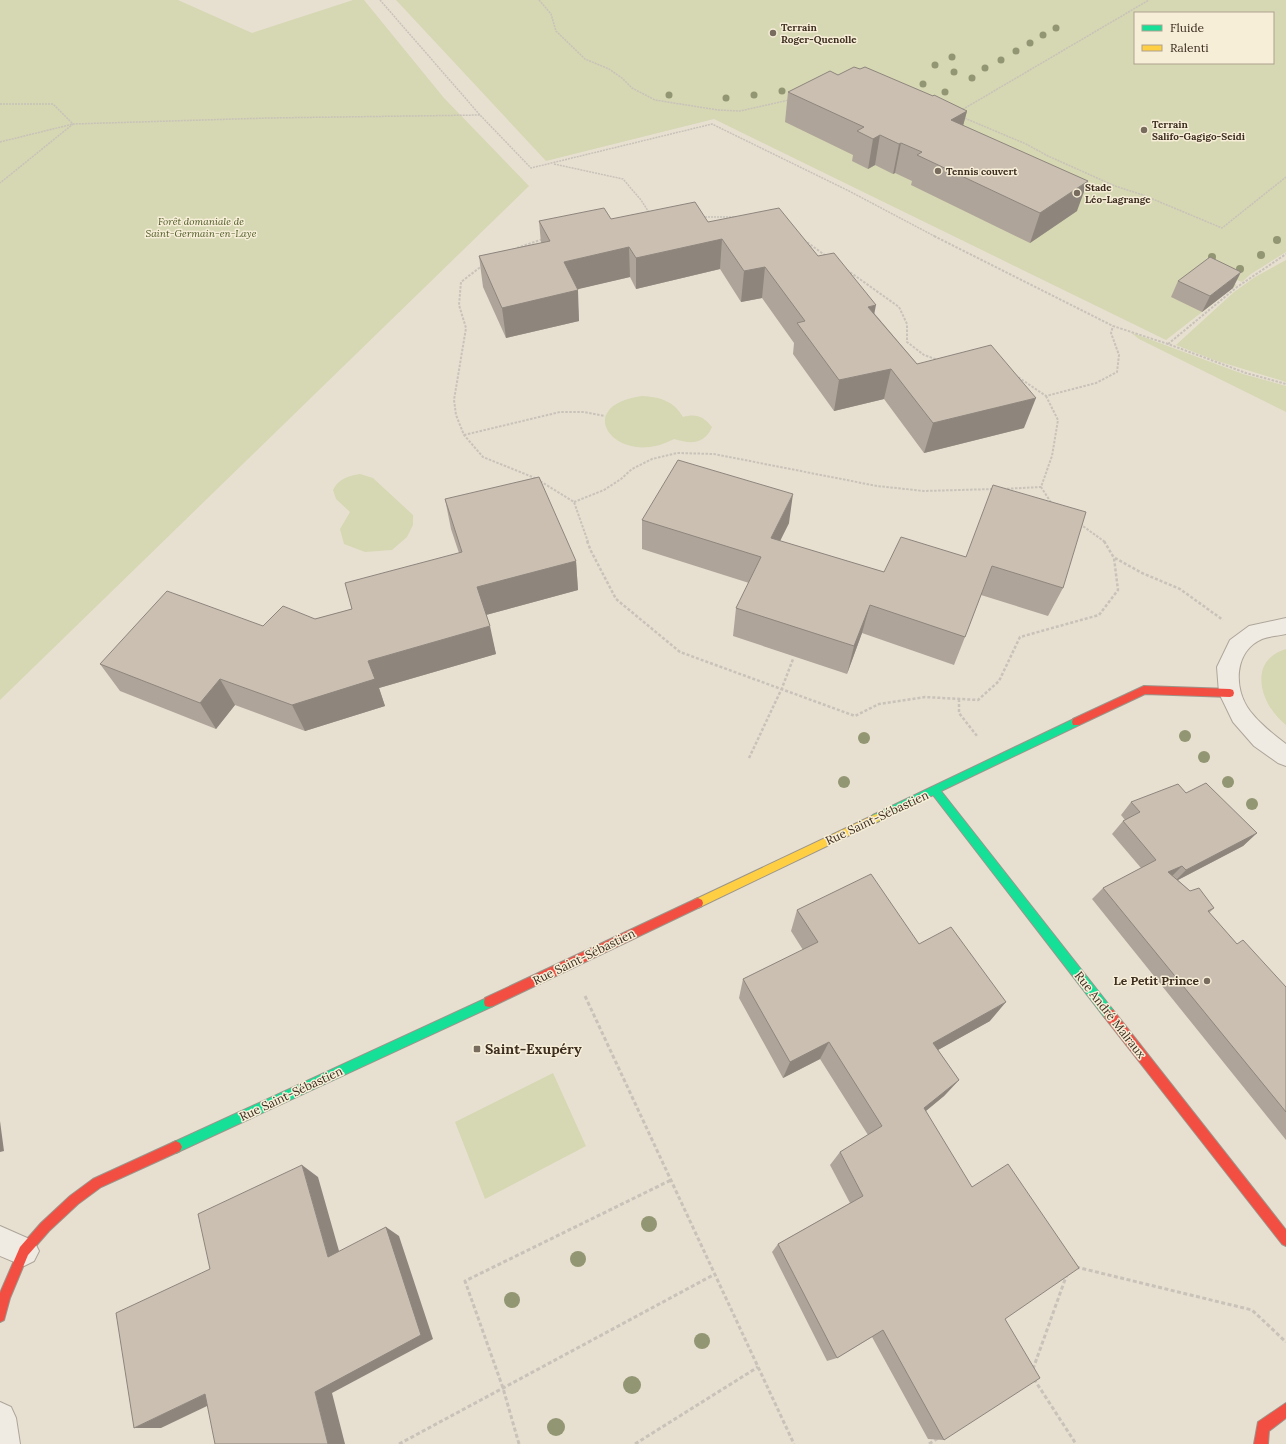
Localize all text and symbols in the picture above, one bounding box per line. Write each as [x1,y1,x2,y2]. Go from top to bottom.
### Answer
legend [1134,12,1274,64]
text: Fluide [1170,20,1205,35]
place label: Terrain Roger-Quenolle [781,21,857,46]
marker: Terrain Roger-Quenolle [768,28,778,38]
text: Ralenti [1170,40,1209,55]
place label: Terrain Salifo-Gagigo-Seidi [1152,118,1246,143]
marker: Terrain Salifo-Gagigo-Seidi [1139,125,1149,135]
place label: Tennis couvert [946,165,1018,178]
marker: Tennis couvert [933,166,943,176]
place label: Stade Léo-Lagrange [1085,181,1151,206]
marker: Stade Léo-Lagrange [1072,188,1082,198]
park label: Forêt domaniale de Saint-Germain-en-Laye [145,215,257,240]
street label: Rue Saint-Sébastien [823,787,931,848]
street label: Rue Saint-Sébastien [530,925,637,988]
street label: Rue André Malraux [1072,968,1149,1062]
place label: Le Petit Prince [1114,973,1200,988]
marker: Le Petit Prince [1202,976,1212,986]
place label: Saint-Exupéry [485,1040,582,1058]
marker: Saint-Exupéry [472,1044,482,1054]
street label: Rue Saint-Sébastien [237,1063,345,1124]

